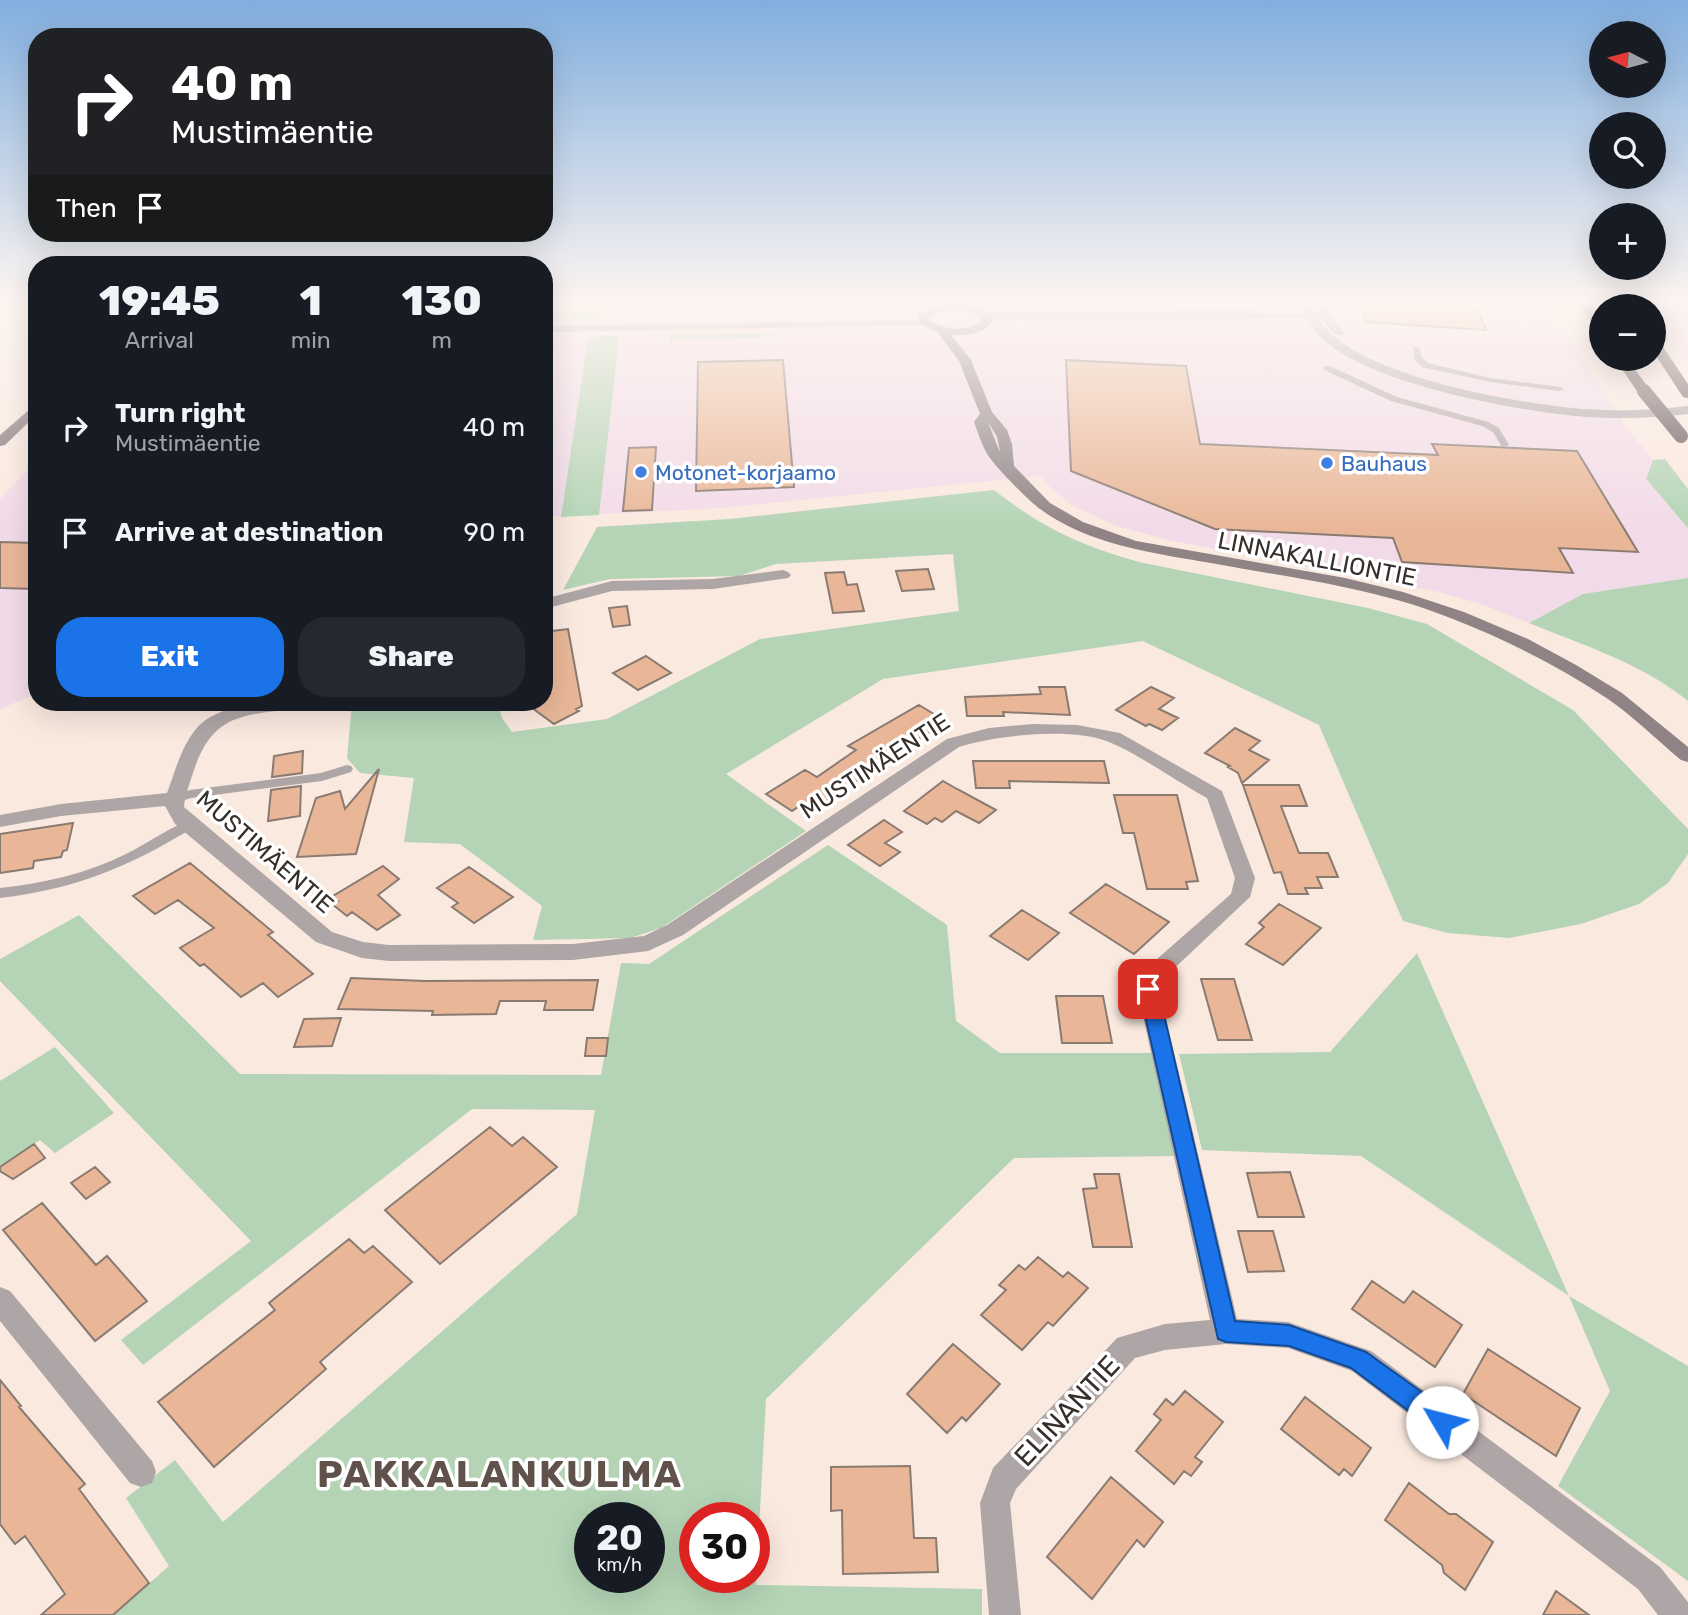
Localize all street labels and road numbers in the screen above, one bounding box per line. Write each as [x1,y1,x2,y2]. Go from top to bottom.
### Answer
street label: LINNAKALLIONTIE [1215,526,1419,592]
street label: MUSTIMÄENTIE [795,707,955,825]
street label: MUSTIMÄENTIE [191,785,339,919]
street label: ELINANTIE [1008,1349,1126,1473]

